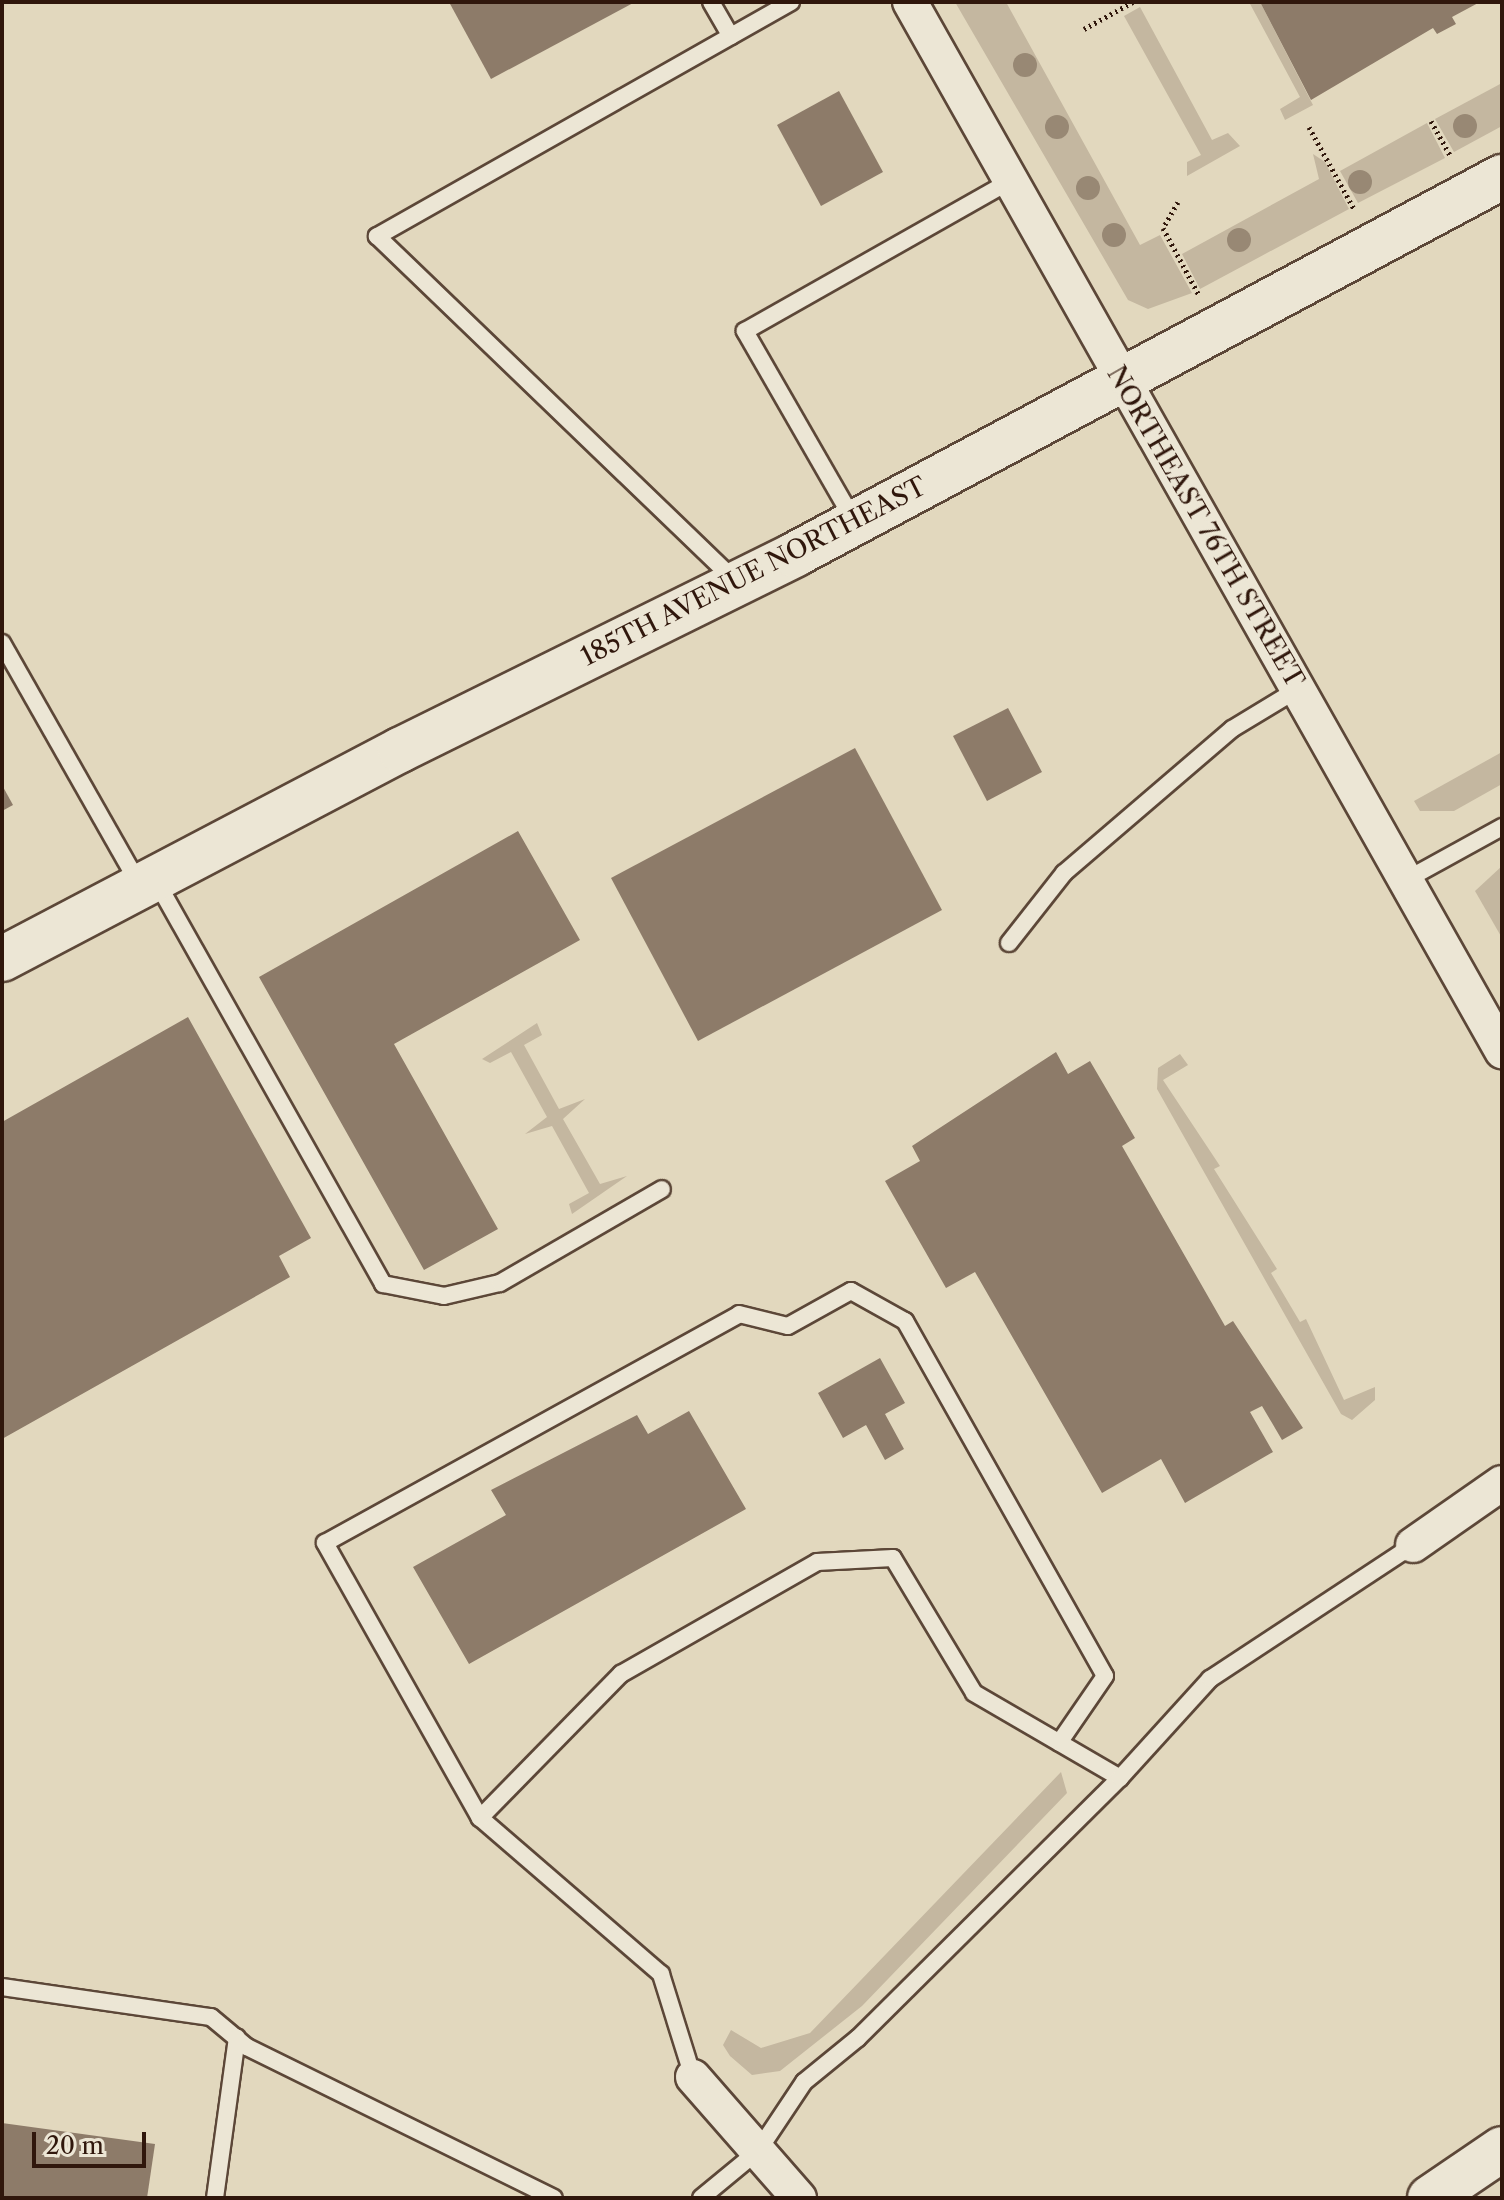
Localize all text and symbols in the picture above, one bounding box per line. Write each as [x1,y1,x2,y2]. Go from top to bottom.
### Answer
street label: NORTHEAST 76TH STREET [1100,360,1310,694]
street label: 185TH AVENUE NORTHEAST [576,471,932,673]
scale bar [36,2116,150,2166]
text: 20 m [46,2131,104,2160]

